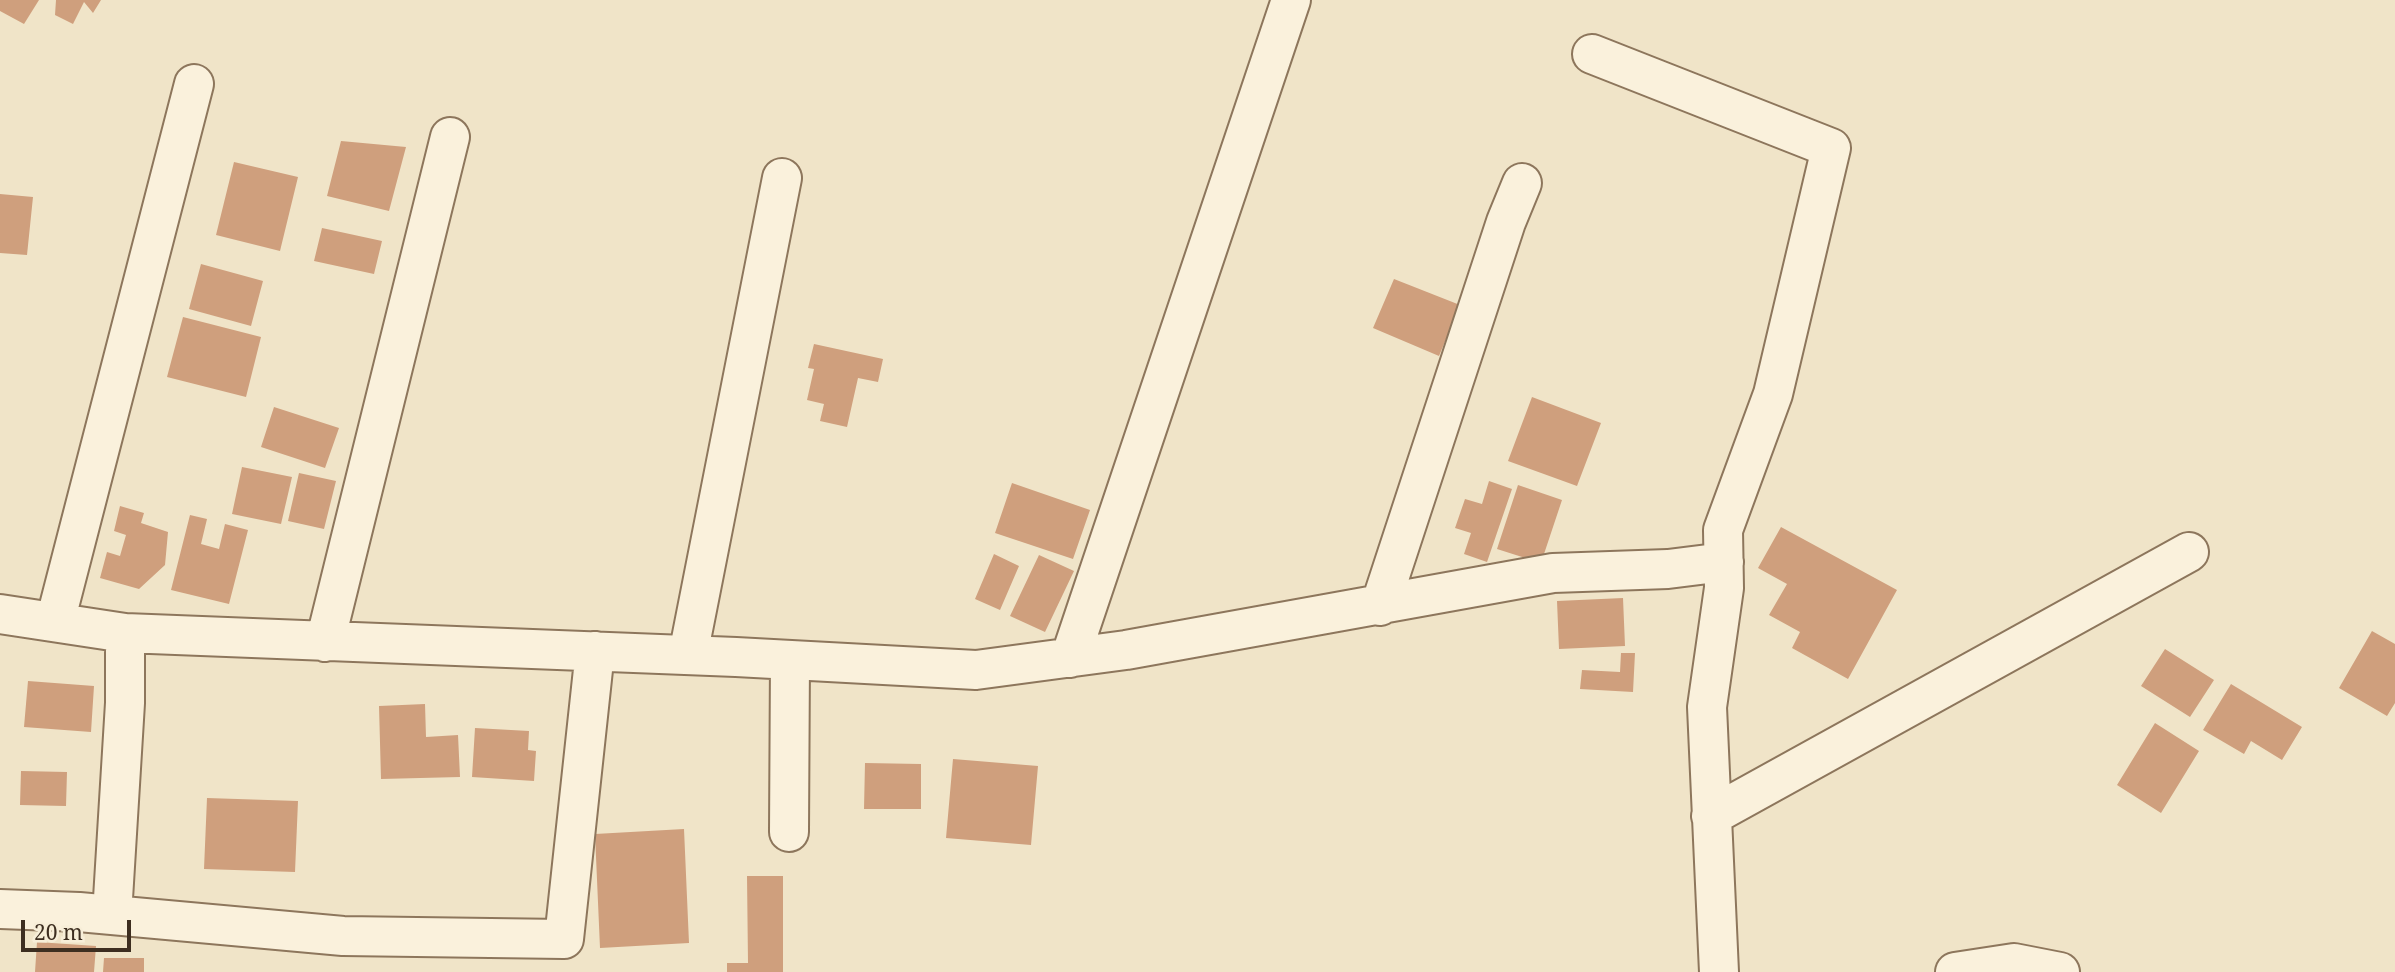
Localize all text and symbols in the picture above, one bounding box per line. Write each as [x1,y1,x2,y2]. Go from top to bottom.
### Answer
scale bar [24,906,135,950]
text: 20 m [34,918,83,946]

